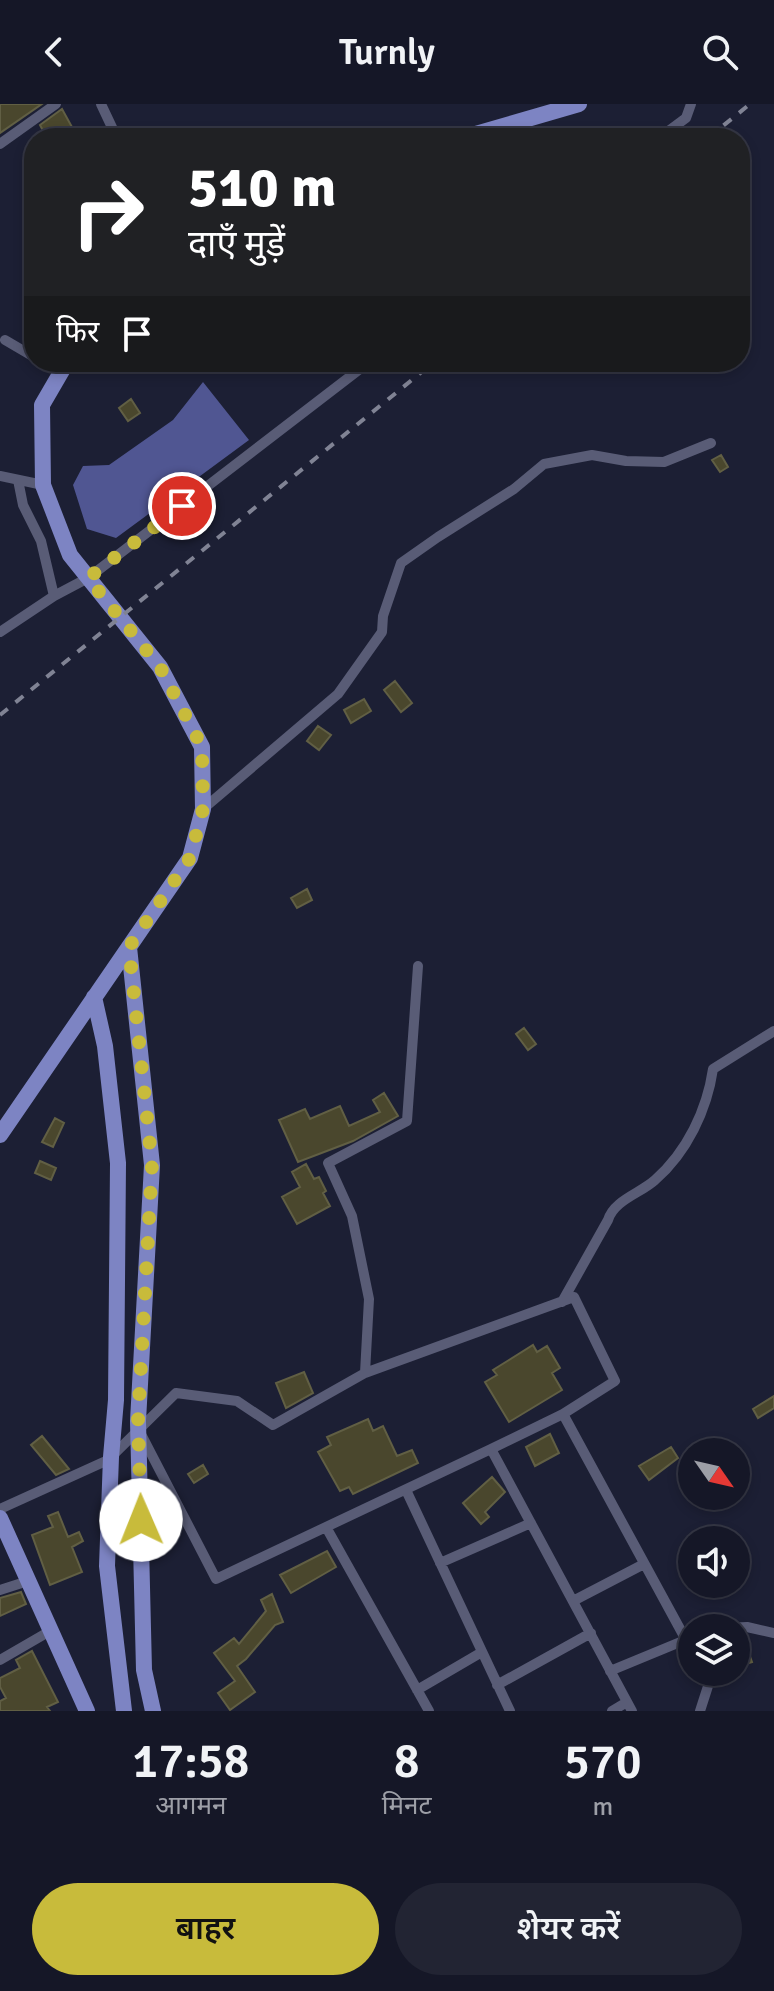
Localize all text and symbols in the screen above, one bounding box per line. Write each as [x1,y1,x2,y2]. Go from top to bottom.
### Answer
icon: back [32,30,76,74]
text: Turnly [339,30,435,75]
icon: search [698,30,742,74]
text: 510 m [188,153,336,222]
icon: right [56,160,160,264]
text: दाएँ मुड़ें [188,222,285,267]
icon: arrive [115,312,159,356]
text: फिर [56,314,99,351]
pin [148,472,216,540]
icon: arrive [160,484,204,528]
north arrow [678,1438,750,1510]
map controls [678,1438,750,1686]
position arrow [99,1478,183,1562]
button: sound [678,1526,750,1598]
button: layers [678,1614,750,1686]
text: 17:58 [132,1732,250,1791]
text: 8 [394,1732,420,1791]
text: 570 [564,1733,642,1792]
text: आगमन [155,1790,227,1822]
text: मिनट [382,1790,432,1822]
text: m [592,1791,613,1823]
button: बाहर [32,1883,379,1975]
button: शेयर करें [395,1883,742,1975]

